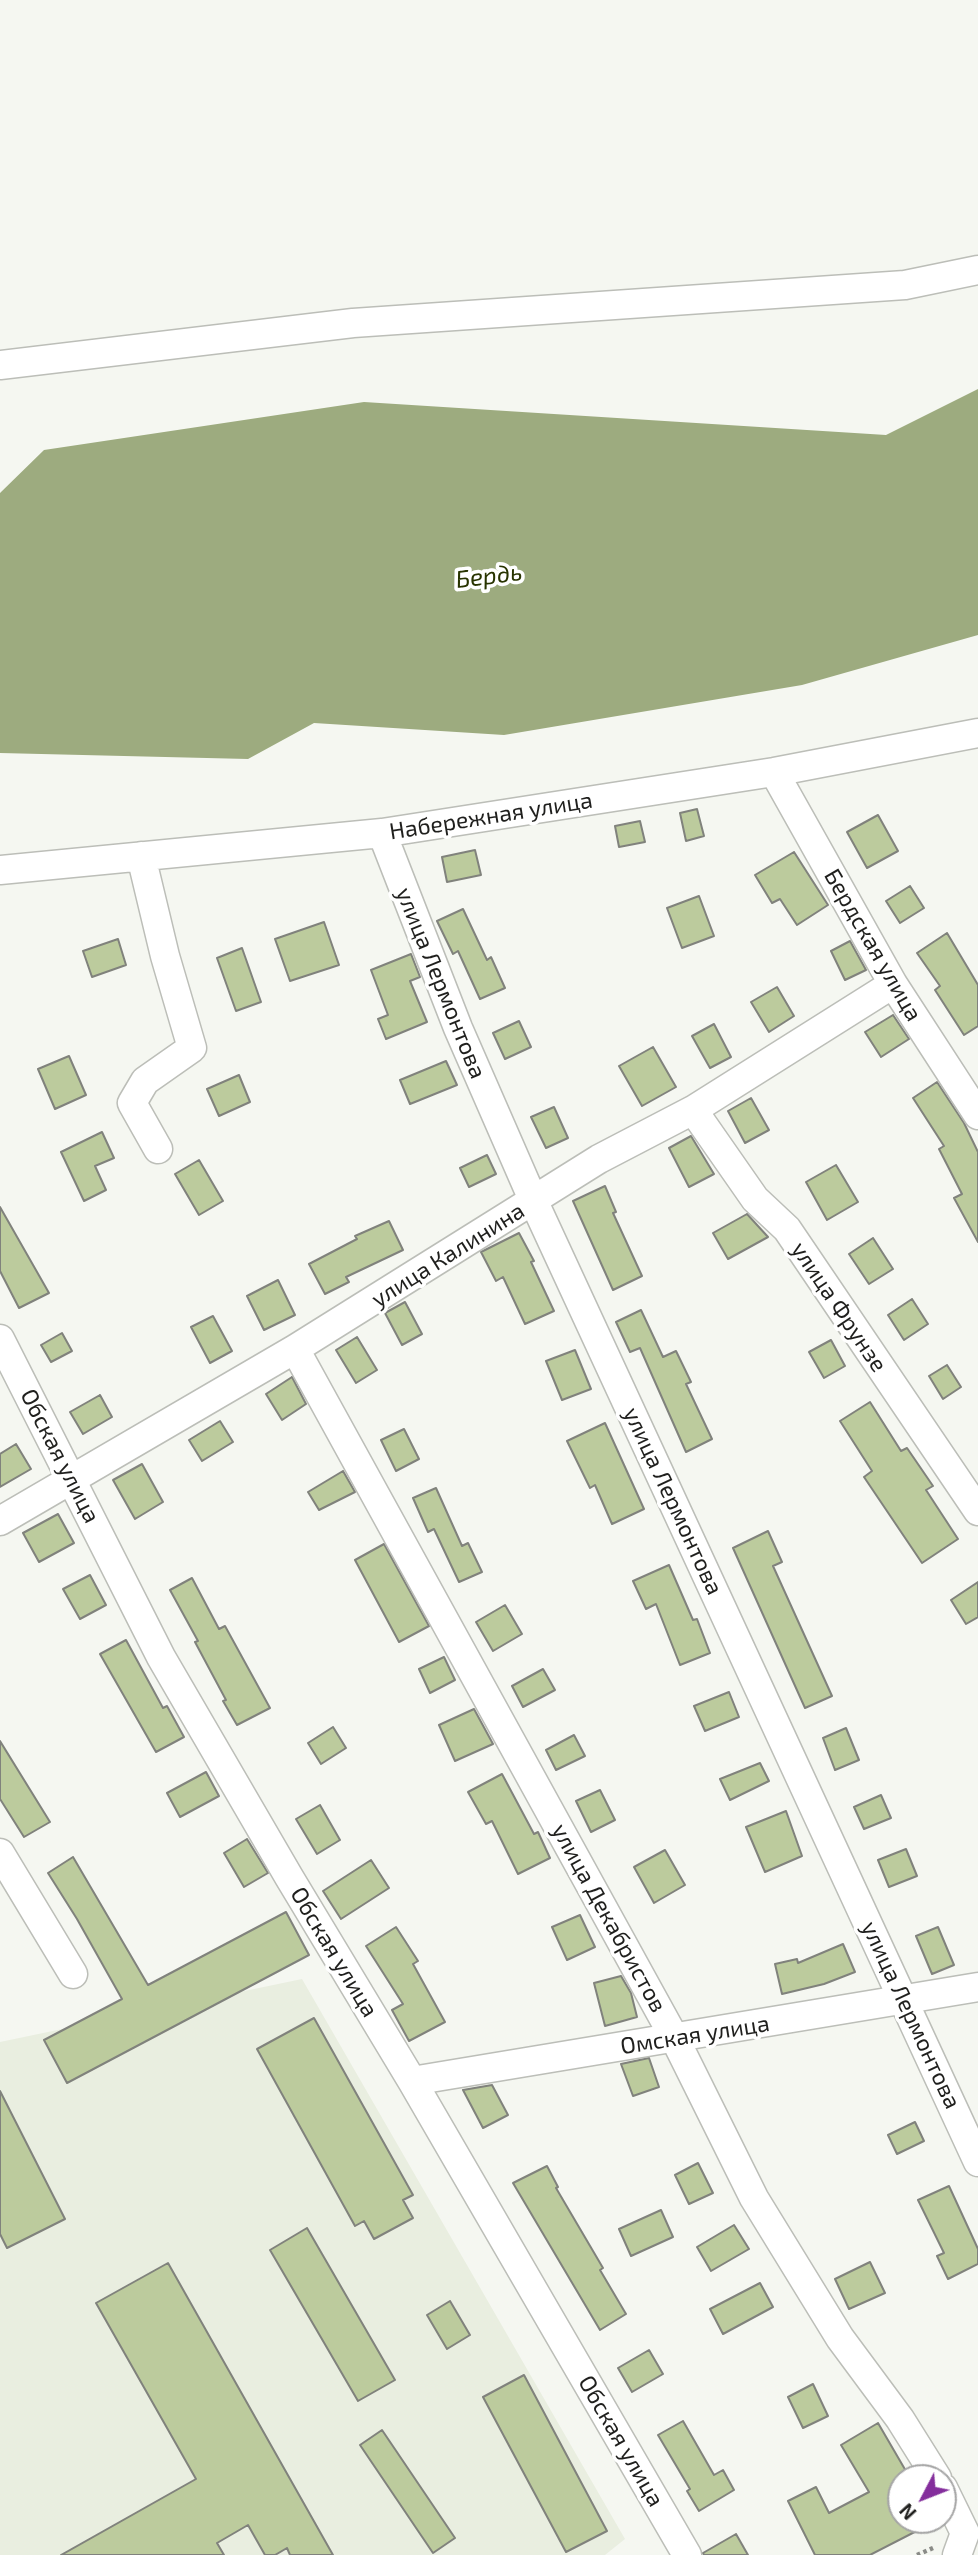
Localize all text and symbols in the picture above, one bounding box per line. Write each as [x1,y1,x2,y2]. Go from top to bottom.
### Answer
water label: Бердь [454,558,524,594]
street label: Набережная улица [387,786,595,846]
street label: Бердская улица [818,864,928,1026]
street label: улица Лермонтова [390,883,492,1083]
street label: улица Калинина [366,1197,530,1313]
street label: улица Фрунзе [785,1237,893,1377]
street label: Обская улица [14,1384,106,1528]
street label: улица Лермонтова [617,1403,729,1599]
street label: улица Декабристов [546,1819,672,2017]
street label: Обская улица [284,1882,384,2022]
street label: улица Лермонтова [855,1917,967,2113]
street label: Омская улица [618,2010,772,2060]
street label: Обская улица [572,2371,670,2511]
north arrow [887,2464,957,2534]
text: N [894,2499,921,2525]

